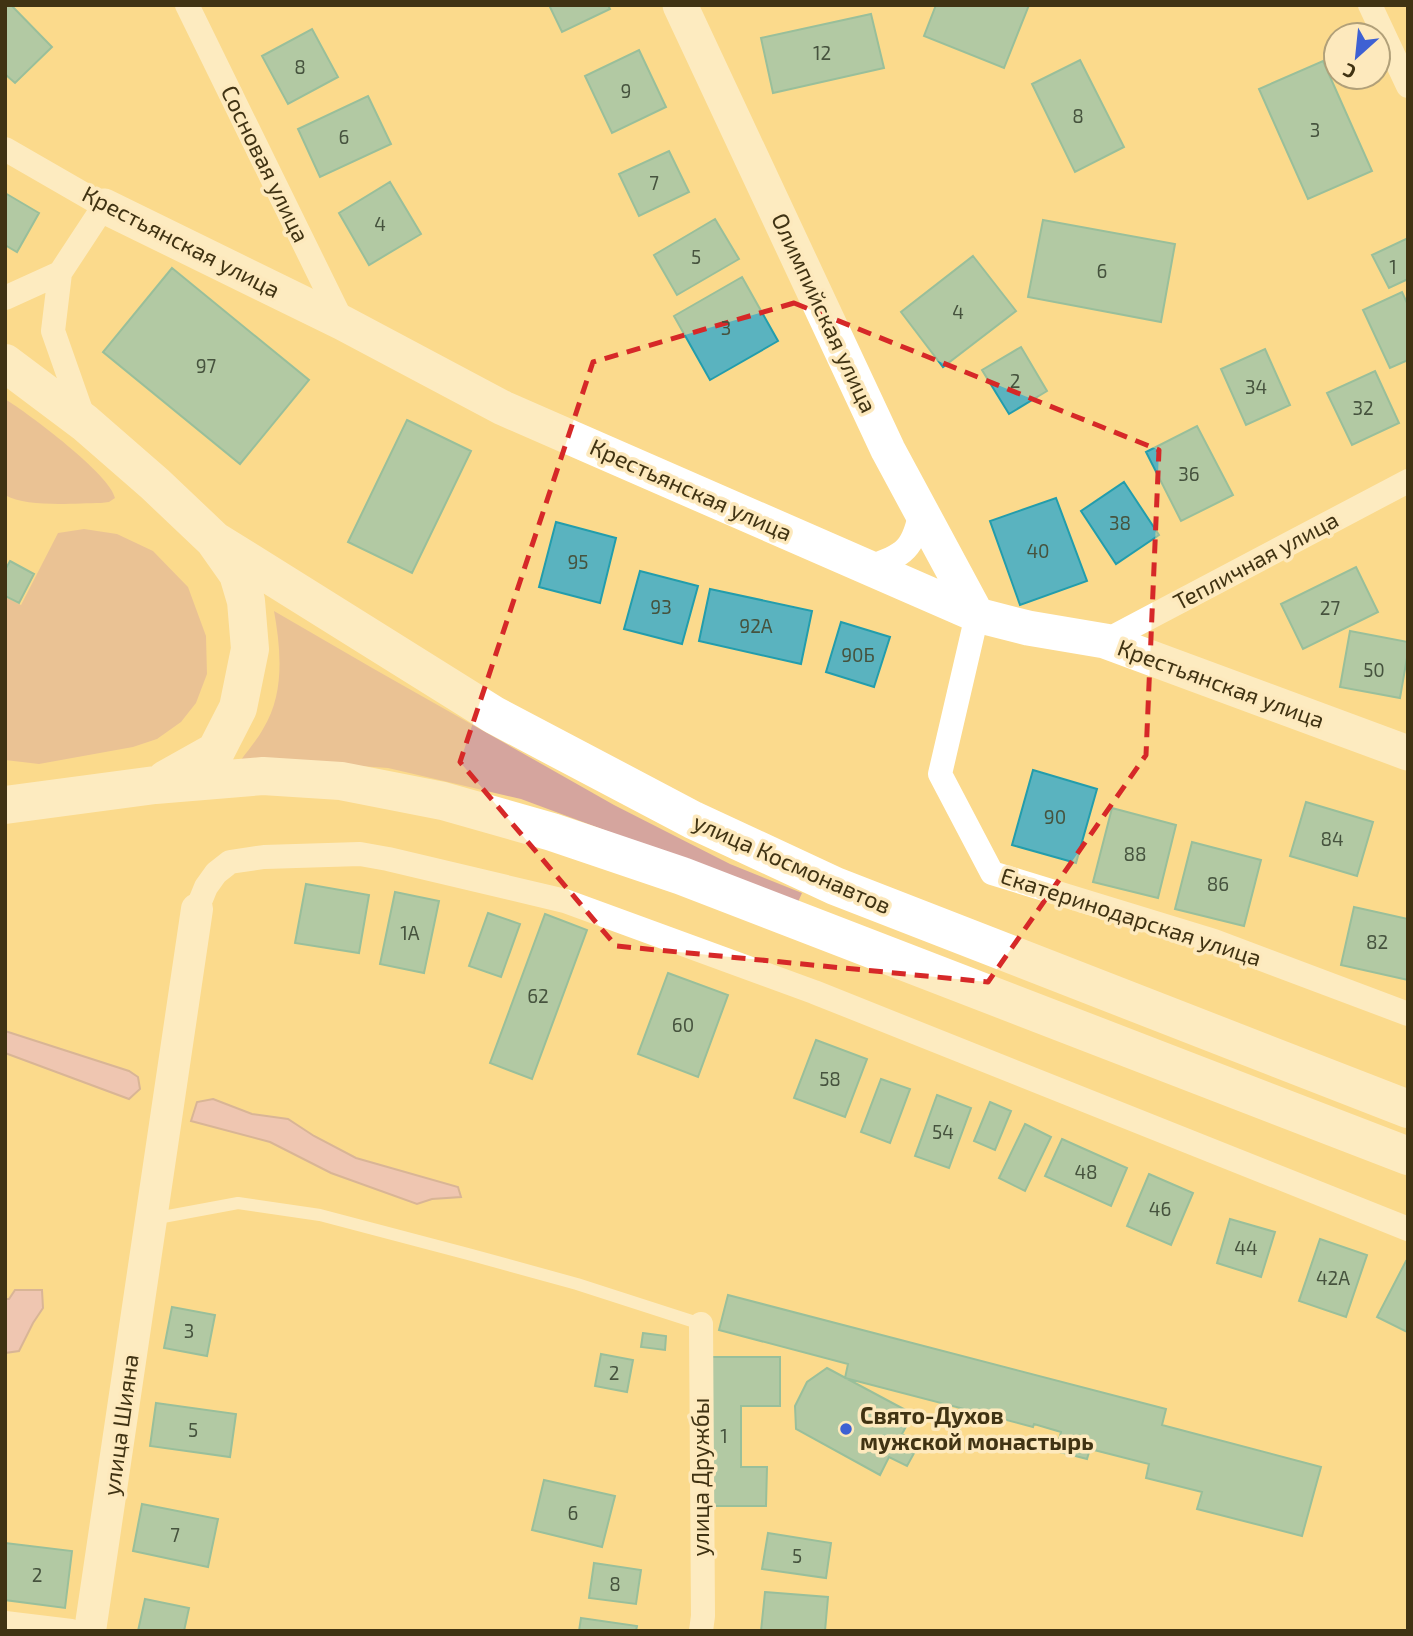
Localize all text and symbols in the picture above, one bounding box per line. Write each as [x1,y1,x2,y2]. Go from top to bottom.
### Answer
north arrow [1322,21,1392,91]
house number: 12 [813,41,831,64]
house number: 8 [294,55,306,78]
text: С [1339,59,1359,84]
house number: 9 [621,79,631,102]
street label: Сосновая улица [215,80,316,247]
house number: 8 [1072,104,1084,127]
house number: 3 [1310,118,1320,141]
house number: 6 [339,125,349,148]
house number: 7 [649,171,659,194]
street label: Крестьянская улица [77,179,285,304]
street label: Олимпийская улица [765,208,884,417]
house number: 4 [374,212,386,235]
house number: 5 [691,245,701,268]
house number: 1 [1389,255,1397,278]
house number: 6 [1097,259,1107,282]
house number: 4 [952,300,964,323]
house number: 3 [721,316,731,339]
house number: 97 [196,354,217,377]
house number: 2 [1010,369,1020,392]
house number: 34 [1245,375,1267,398]
house number: 32 [1352,396,1374,419]
street label: Крестьянская улица [586,432,797,547]
house number: 36 [1178,462,1200,485]
street label: Тепличная улица [1168,505,1343,616]
house number: 38 [1109,511,1131,534]
house number: 40 [1026,539,1050,562]
house number: 95 [567,550,589,573]
house number: 93 [650,595,672,618]
house number: 27 [1320,596,1340,619]
house number: 92А [739,614,773,637]
street label: Крестьянская улица [1114,633,1329,734]
house number: 90Б [841,643,875,666]
house number: 50 [1363,658,1385,681]
house number: 90 [1044,805,1066,828]
street label: улица Космонавтов [689,807,896,920]
house number: 84 [1320,827,1344,850]
house number: 88 [1123,842,1147,865]
street label: Екатеринодарская улица [997,861,1265,972]
house number: 86 [1207,872,1229,895]
house number: 1А [400,921,420,944]
house number: 82 [1366,930,1388,953]
house number: 62 [527,984,549,1007]
house number: 60 [672,1013,694,1036]
house number: 58 [819,1067,841,1090]
house number: 54 [932,1120,954,1143]
house number: 48 [1074,1160,1098,1183]
house number: 46 [1149,1197,1171,1220]
house number: 44 [1234,1236,1258,1259]
house number: 42А [1316,1266,1350,1289]
house number: 3 [184,1319,194,1342]
street label: улица Шияна [96,1352,145,1498]
house number: 2 [609,1361,619,1384]
street label: улица Дружбы [686,1398,715,1556]
place label: Свято-Духов мужской монастырь [860,1401,1094,1455]
house number: 5 [188,1418,198,1441]
marker: Свято-Духов мужской монастырь [838,1421,854,1437]
house number: 1 [720,1424,728,1447]
house number: 6 [568,1501,578,1524]
house number: 7 [170,1523,180,1546]
house number: 5 [792,1544,802,1567]
house number: 2 [32,1563,42,1586]
house number: 8 [609,1572,621,1595]

